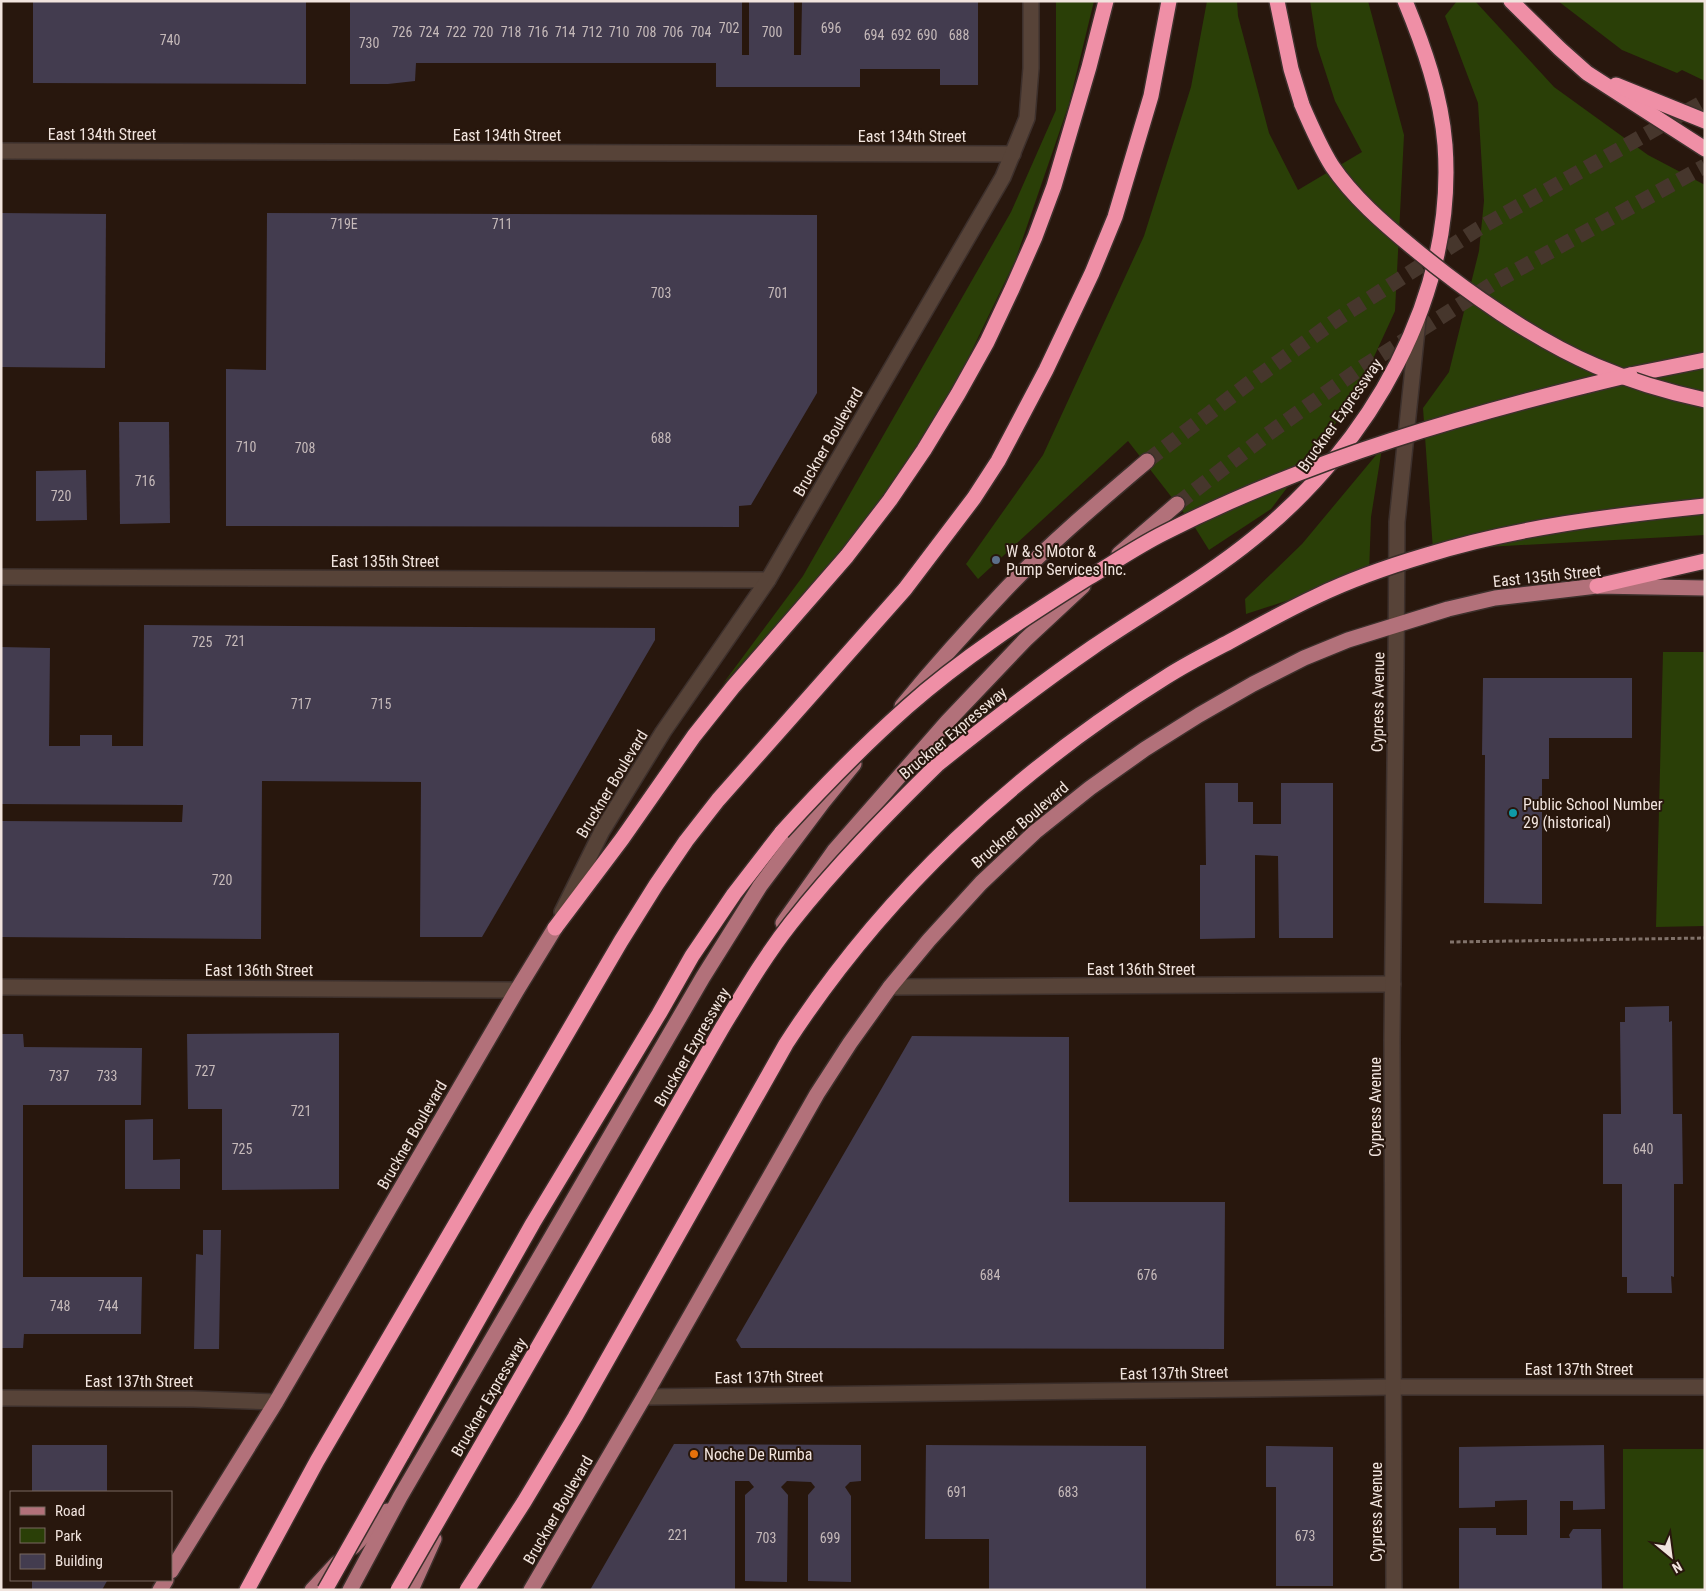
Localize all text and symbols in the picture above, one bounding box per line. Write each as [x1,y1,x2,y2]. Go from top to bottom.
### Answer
house number: 702 [719,20,739,36]
house number: 696 [821,20,841,36]
house number: 726 [392,24,412,40]
house number: 724 [419,24,439,40]
house number: 722 [446,24,466,40]
house number: 720 [473,24,493,40]
house number: 718 [501,24,521,40]
house number: 716 [528,24,548,40]
house number: 714 [555,24,575,40]
house number: 712 [582,24,602,40]
house number: 710 [609,24,629,40]
house number: 708 [636,24,656,40]
house number: 706 [663,24,683,40]
house number: 704 [691,24,711,40]
house number: 700 [762,24,782,40]
house number: 694 [864,27,884,43]
house number: 692 [891,27,911,43]
house number: 690 [917,27,937,43]
house number: 688 [949,27,969,43]
house number: 740 [160,32,180,48]
house number: 730 [359,35,379,51]
street label: East 134th Street [48,125,157,144]
street label: East 134th Street [453,126,562,145]
street label: East 134th Street [858,127,967,146]
house number: 719E [330,216,358,232]
house number: 711 [492,216,512,232]
house number: 703 [651,285,671,301]
house number: 701 [768,285,788,301]
street label: Bruckner Expressway [1294,354,1386,475]
street label: Bruckner Boulevard [789,384,867,500]
house number: 688 [651,430,671,446]
house number: 710 [236,439,256,455]
house number: 708 [295,440,315,456]
house number: 716 [135,473,155,489]
house number: 720 [51,488,71,504]
place label: W & S Motor & Pump Services Inc. [1006,542,1127,579]
street label: East 135th Street [331,552,440,571]
marker: W & S Motor & Pump Services Inc. [990,554,1002,566]
street label: East 135th Street [1492,561,1602,591]
house number: 721 [225,633,245,649]
house number: 725 [192,634,212,650]
street label: Cypress Avenue [1368,652,1388,752]
street label: Bruckner Expressway [896,682,1011,783]
house number: 717 [291,696,311,712]
house number: 715 [371,696,391,712]
street label: Bruckner Boulevard [572,727,652,841]
street label: Bruckner Boulevard [968,778,1072,872]
place label: Public School Number 29 (historical) [1523,795,1663,832]
marker: Public School Number 29 (historical) [1507,807,1519,819]
house number: 720 [212,872,232,888]
street label: East 136th Street [1087,960,1196,979]
street label: East 136th Street [205,961,314,980]
street label: Bruckner Expressway [650,984,734,1110]
street label: Cypress Avenue [1366,1057,1385,1157]
house number: 727 [195,1063,215,1079]
house number: 737 [49,1068,69,1084]
house number: 733 [97,1068,117,1084]
street label: Bruckner Boulevard [373,1077,451,1193]
house number: 721 [291,1103,311,1119]
house number: 725 [232,1141,252,1157]
house number: 640 [1633,1141,1653,1157]
house number: 684 [980,1267,1000,1283]
house number: 676 [1137,1267,1157,1283]
house number: 748 [50,1298,70,1314]
house number: 744 [98,1298,118,1314]
street label: Bruckner Expressway [447,1334,531,1460]
street label: East 137th Street [1525,1360,1634,1379]
street label: East 137th Street [1120,1363,1229,1383]
street label: East 137th Street [715,1367,824,1387]
street label: East 137th Street [85,1372,194,1391]
place label: Noche De Rumba [704,1445,812,1464]
marker: Noche De Rumba [688,1448,700,1460]
street label: Bruckner Boulevard [519,1452,597,1568]
street label: Cypress Avenue [1367,1462,1386,1562]
house number: 691 [947,1484,967,1500]
house number: 683 [1058,1484,1078,1500]
legend [10,1491,172,1581]
text: Road [55,1502,85,1520]
text: Park [55,1527,82,1545]
house number: 221 [668,1527,688,1543]
house number: 673 [1295,1528,1315,1544]
house number: 703 [756,1530,776,1546]
house number: 699 [820,1530,840,1546]
north arrow [1646,1531,1696,1581]
text: Building [55,1552,103,1570]
text: N [1670,1558,1685,1576]

